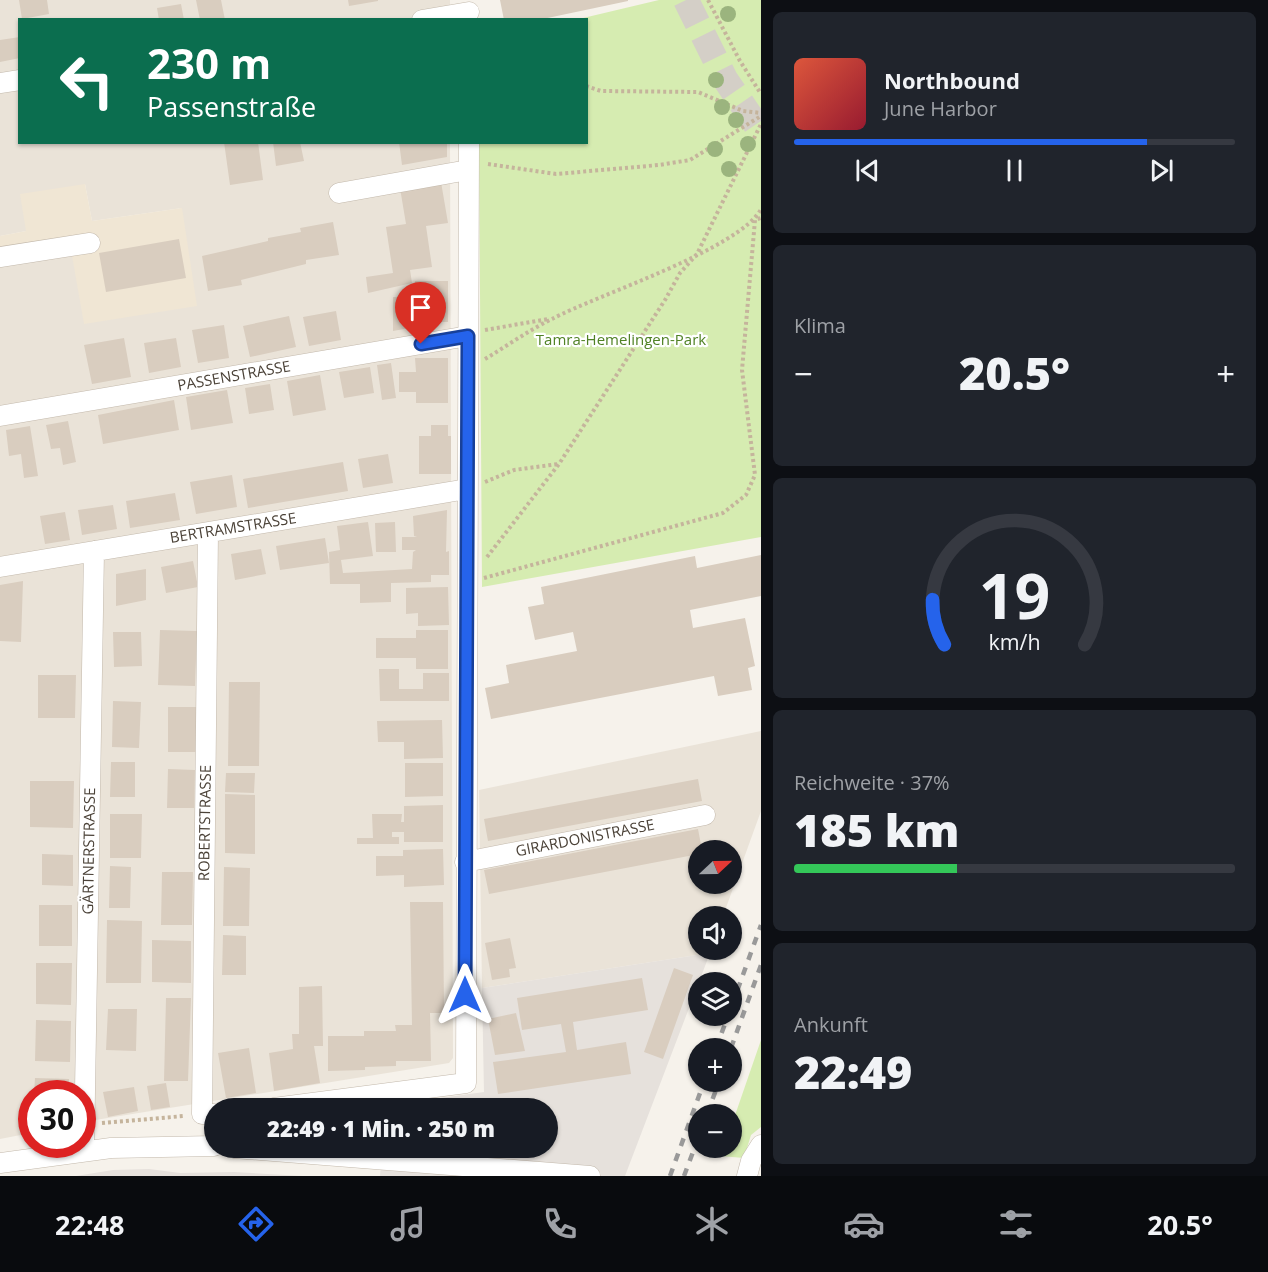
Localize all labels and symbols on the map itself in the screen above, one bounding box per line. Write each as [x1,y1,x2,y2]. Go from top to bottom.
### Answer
pin [395,282,446,344]
park label: Tamra-Hemelingen-Park [536,329,706,349]
street label: PASSENSTRASSE [176,355,292,395]
street label: BERTRAMSTRASSE [168,507,298,547]
street label: ROBERTSTRASSE [193,765,215,881]
street label: GÄRTNERSTRASSE [77,787,99,915]
street label: GIRARDONISTRASSE [514,814,656,860]
north arrow [688,840,742,894]
position arrow [433,963,497,1027]
speed limit sign: 30 [18,1080,96,1158]

